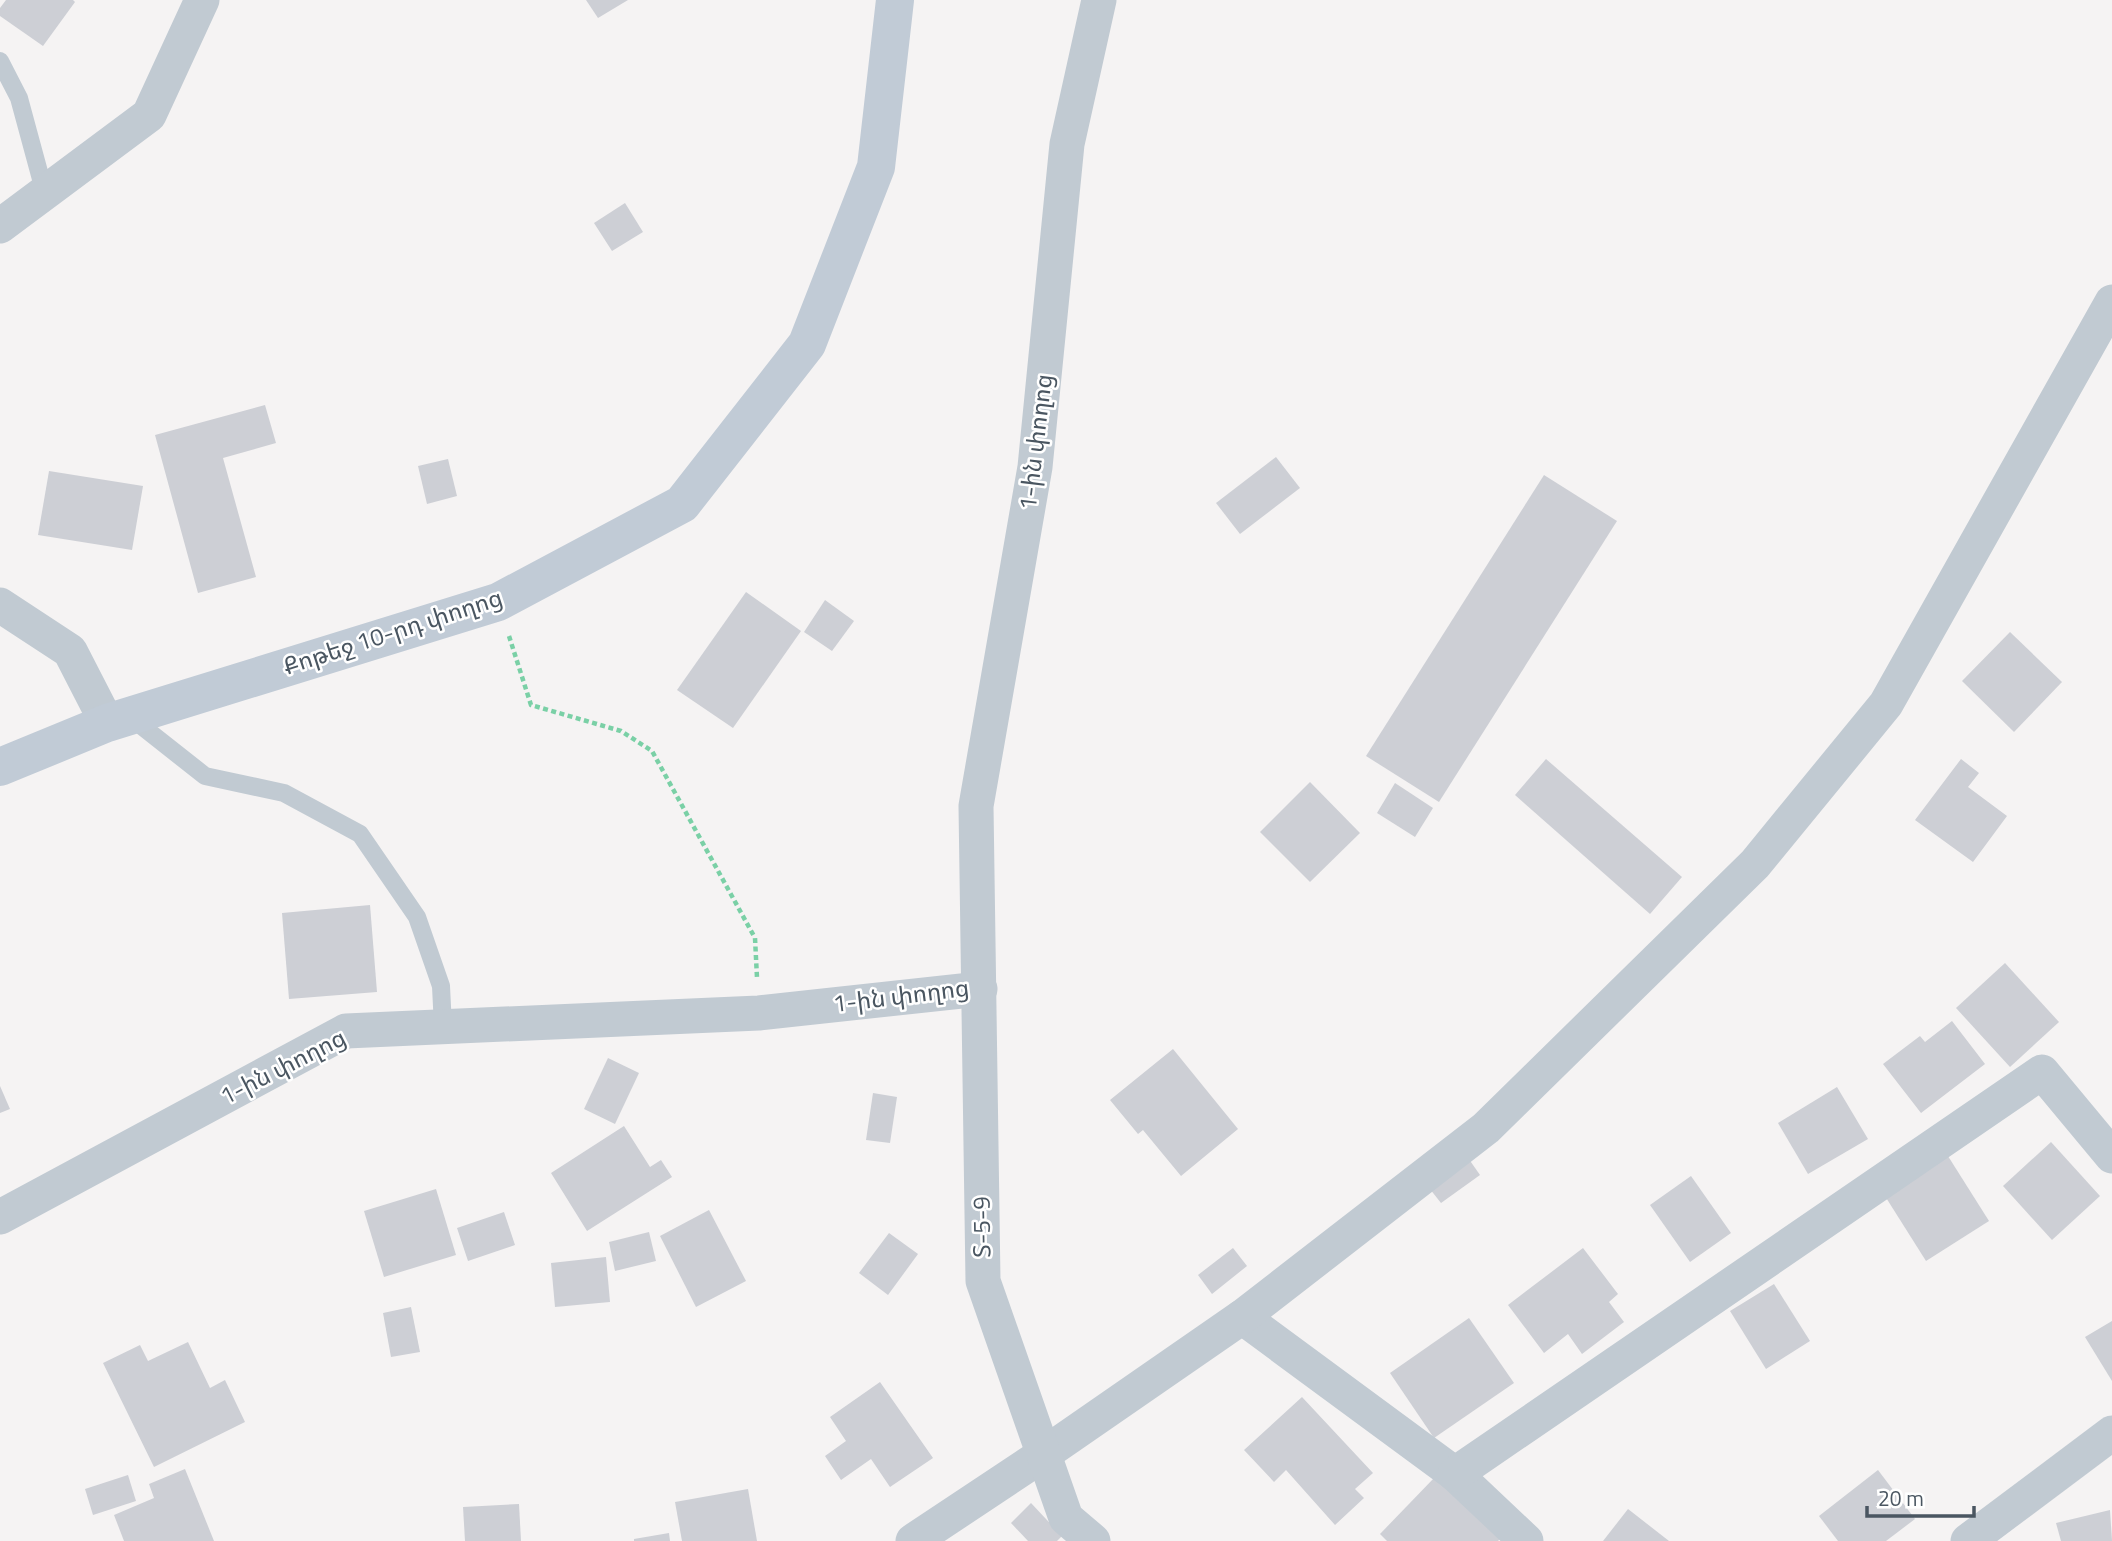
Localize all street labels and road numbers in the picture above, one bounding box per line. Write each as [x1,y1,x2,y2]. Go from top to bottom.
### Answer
street label: 1-ին փողոց [1009,372,1061,512]
street label: Քոթեջ 10-րդ փողոց [278,579,507,684]
street label: 1-ին փողոց [831,969,971,1021]
street label: 1-ին փողոց [213,1019,352,1113]
street label: Տ-5-9 [962,1196,1000,1258]

